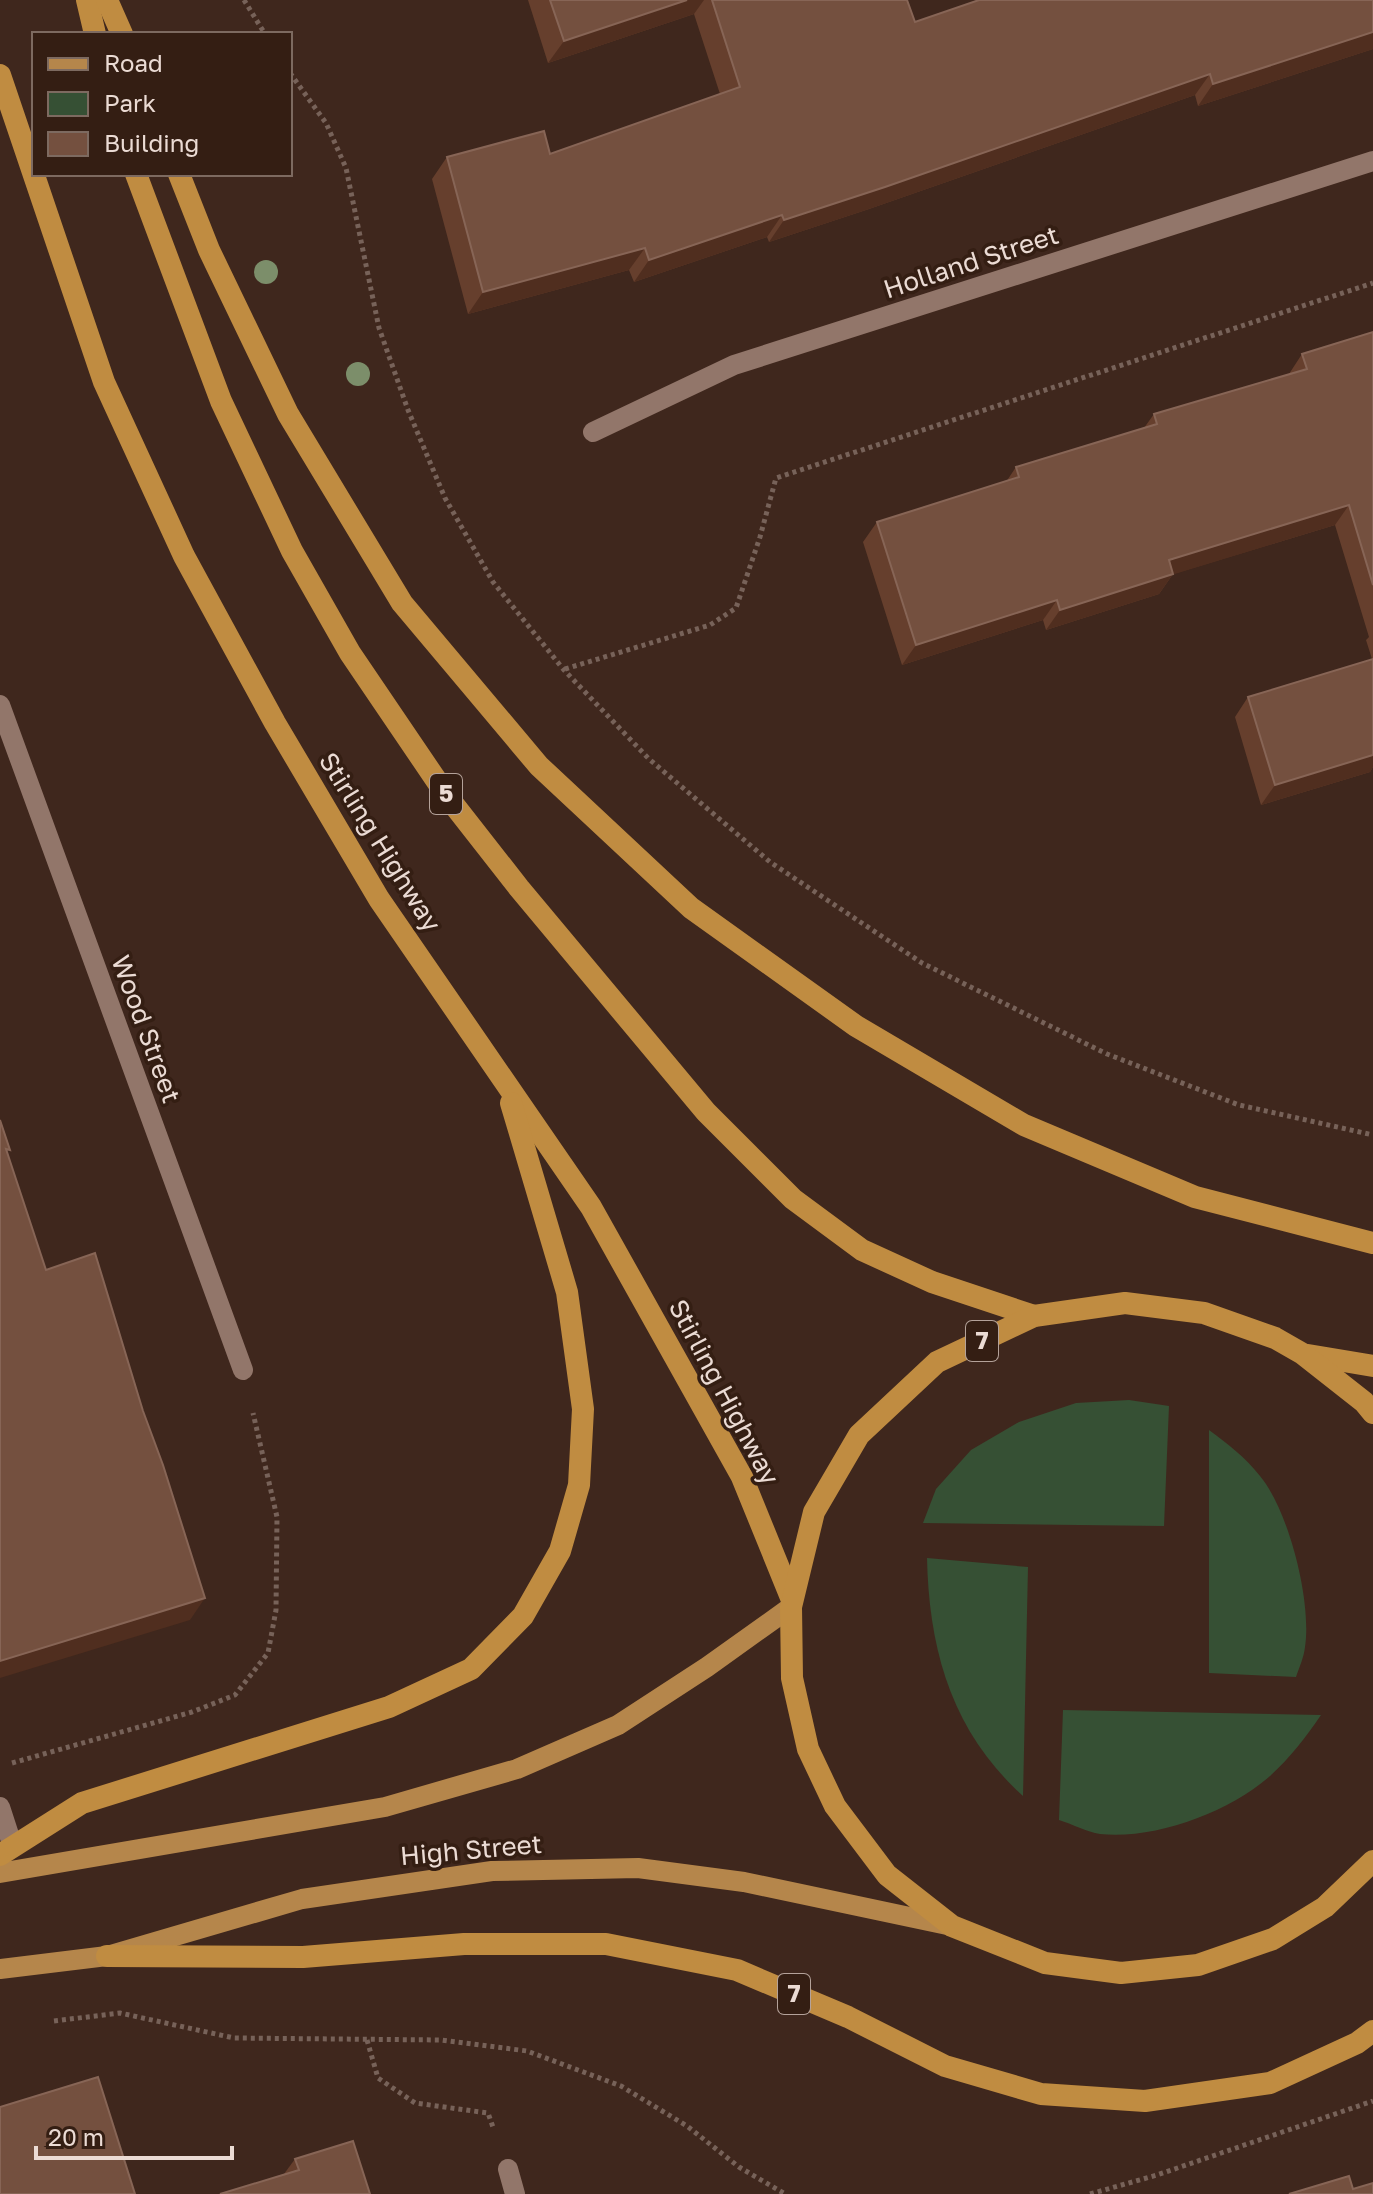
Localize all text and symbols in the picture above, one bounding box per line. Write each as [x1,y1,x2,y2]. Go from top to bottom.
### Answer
legend [32,32,292,176]
text: Road [104,48,163,77]
text: Park [104,88,156,117]
text: Building [104,128,199,157]
street label: Holland Street [879,219,1062,304]
street label: Stirling Highway [313,747,448,937]
road number: 5 [430,774,462,814]
street label: Wood Street [105,951,187,1107]
street label: Stirling Highway [663,1294,786,1490]
road number: 7 [966,1321,998,1361]
street label: High Street [399,1828,543,1871]
road number: 7 [778,1974,810,2014]
scale bar [36,2110,232,2160]
text: 20 m [48,2122,104,2151]

